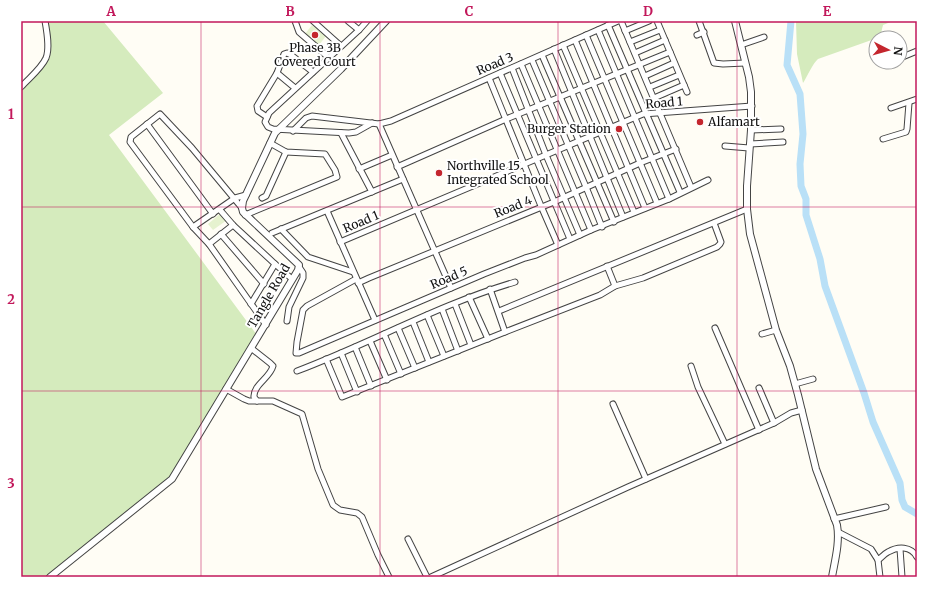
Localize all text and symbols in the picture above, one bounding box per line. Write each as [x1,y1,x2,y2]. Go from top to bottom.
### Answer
text: A [105,3,116,20]
text: B [285,3,295,20]
text: C [465,3,474,20]
text: D [643,3,653,20]
text: E [823,3,832,20]
marker: Phase 3B Covered Court [310,30,320,40]
north arrow [868,30,908,70]
place label: Phase 3B Covered Court [274,40,356,69]
text: N [890,46,905,56]
street label: Road 3 [474,49,516,78]
street label: Road 1 [645,93,684,112]
text: 1 [8,106,14,123]
place label: Alfamart [707,114,760,129]
marker: Alfamart [695,117,705,127]
place label: Burger Station [527,121,611,136]
marker: Burger Station [614,124,624,134]
place label: Northville 15 Integrated School [447,158,549,187]
marker: Northville 15 Integrated School [434,168,444,178]
street label: Road 4 [492,192,534,221]
street label: Road 1 [341,207,381,236]
street label: Tangle Road [244,261,293,330]
street label: Road 5 [428,263,470,292]
text: 2 [7,291,15,308]
text: 3 [7,475,15,492]

